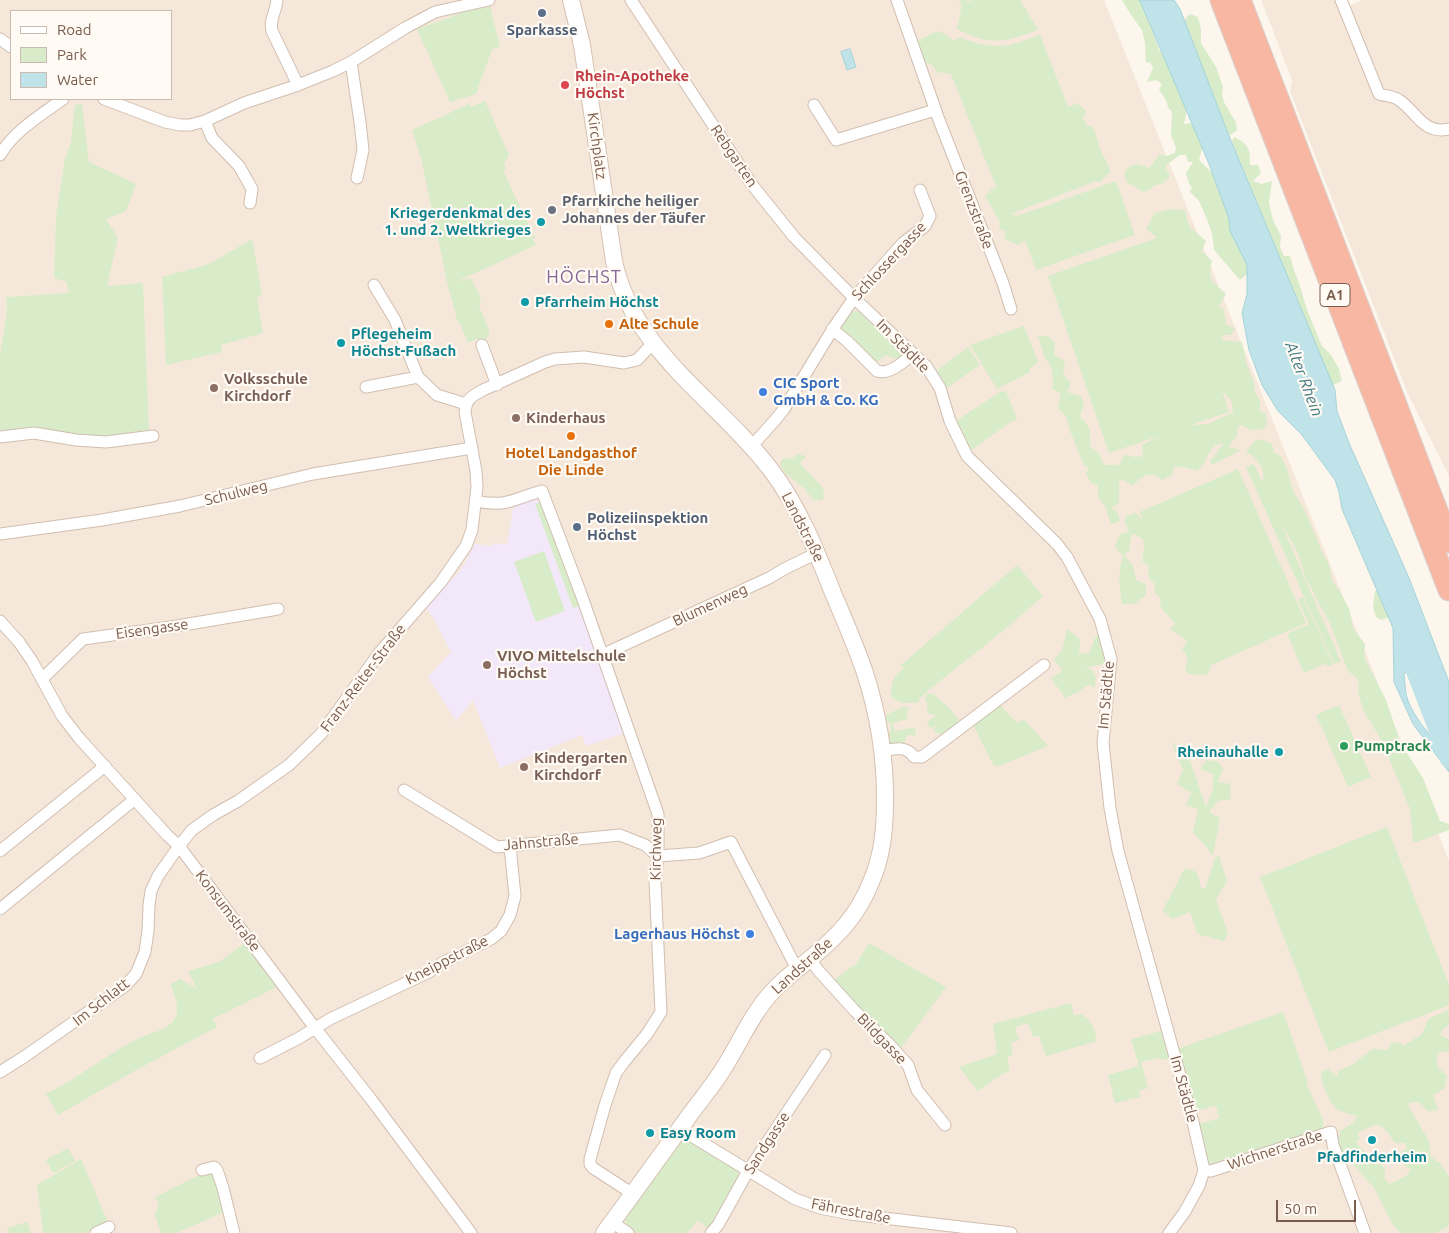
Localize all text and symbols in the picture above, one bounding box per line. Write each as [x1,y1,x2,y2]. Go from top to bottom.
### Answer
marker: Sparkasse [536,7,548,19]
legend [10,10,172,100]
text: Road [57,21,92,38]
place label: Sparkasse [506,21,578,39]
text: Park [57,46,87,63]
place label: Rhein-Apotheke Höchst [575,67,689,102]
text: Water [57,71,98,88]
marker: Rhein-Apotheke Höchst [559,79,571,91]
street label: Kirchplatz [583,111,611,181]
street label: Rebgarten [707,121,761,191]
street label: Grenzstraße [951,168,997,252]
place label: Pfarrkirche heiliger Johannes der Täufer [562,192,706,227]
place label: Kriegerdenkmal des 1. und 2. Weltkrieges [384,204,531,239]
marker: Pfarrkirche heiliger Johannes der Täufer [546,204,558,216]
marker: Kriegerdenkmal des 1. und 2. Weltkrieges [535,216,547,228]
street label: Schlossergasse [848,218,930,304]
district label: HÖCHST [546,266,622,288]
road number: A1 [1320,284,1350,306]
place label: Pfarrheim Höchst [535,293,659,311]
marker: Pfarrheim Höchst [519,296,531,308]
place label: Alte Schule [619,315,699,333]
street label: Im Städtle [872,315,934,377]
marker: Alte Schule [603,318,615,330]
place label: Pflegeheim Höchst-Fußach [351,325,456,360]
marker: Pflegeheim Höchst-Fußach [335,337,347,349]
water label: Alter Rhein [1281,339,1327,419]
place label: Volksschule Kirchdorf [224,370,308,405]
place label: CIC Sport GmbH & Co. KG [773,374,879,409]
marker: Volksschule Kirchdorf [208,382,220,394]
marker: CIC Sport GmbH & Co. KG [757,386,769,398]
place label: Kinderhaus [526,409,606,427]
marker: Kinderhaus [510,412,522,424]
marker: Hotel Landgasthof Die Linde [565,430,577,442]
place label: Hotel Landgasthof Die Linde [505,444,637,479]
street label: Schulweg [203,476,269,510]
street label: Landstraße [778,489,828,565]
place label: Polizeiinspektion Höchst [587,509,708,544]
marker: Polizeiinspektion Höchst [571,521,583,533]
street label: Blumenweg [670,580,750,630]
street label: Eisengasse [115,615,189,643]
street label: Franz-Reiter-Straße [317,621,409,735]
place label: VIVO Mittelschule Höchst [497,647,626,682]
marker: VIVO Mittelschule Höchst [481,659,493,671]
street label: Im Städtle [1094,660,1118,730]
place label: Pumptrack [1354,737,1431,755]
marker: Pumptrack [1338,740,1350,752]
place label: Rheinauhalle [1177,743,1269,761]
marker: Rheinauhalle [1273,746,1285,758]
place label: Kindergarten Kirchdorf [534,749,628,784]
marker: Kindergarten Kirchdorf [518,761,530,773]
street label: Kirchweg [646,817,666,881]
street label: Jahnstraße [503,830,579,854]
street label: Konsumstraße [192,867,264,955]
place label: Lagerhaus Höchst [614,925,740,943]
marker: Lagerhaus Höchst [744,928,756,940]
street label: Kneippstraße [403,931,491,989]
street label: Landstraße [768,934,836,998]
street label: Im Schlatt [69,974,133,1030]
street label: Bildgasse [853,1010,911,1068]
street label: Im Städtle [1166,1054,1202,1124]
street label: Sandgasse [740,1109,794,1177]
place label: Easy Room [660,1124,736,1142]
street label: Wichnerstraße [1225,1126,1325,1174]
marker: Easy Room [644,1127,656,1139]
marker: Pfadfinderheim [1366,1134,1378,1146]
place label: Pfadfinderheim [1317,1148,1427,1166]
scale bar [1279,1190,1359,1222]
street label: Fährestraße [810,1194,892,1228]
text: 50 m [1284,1200,1317,1217]

